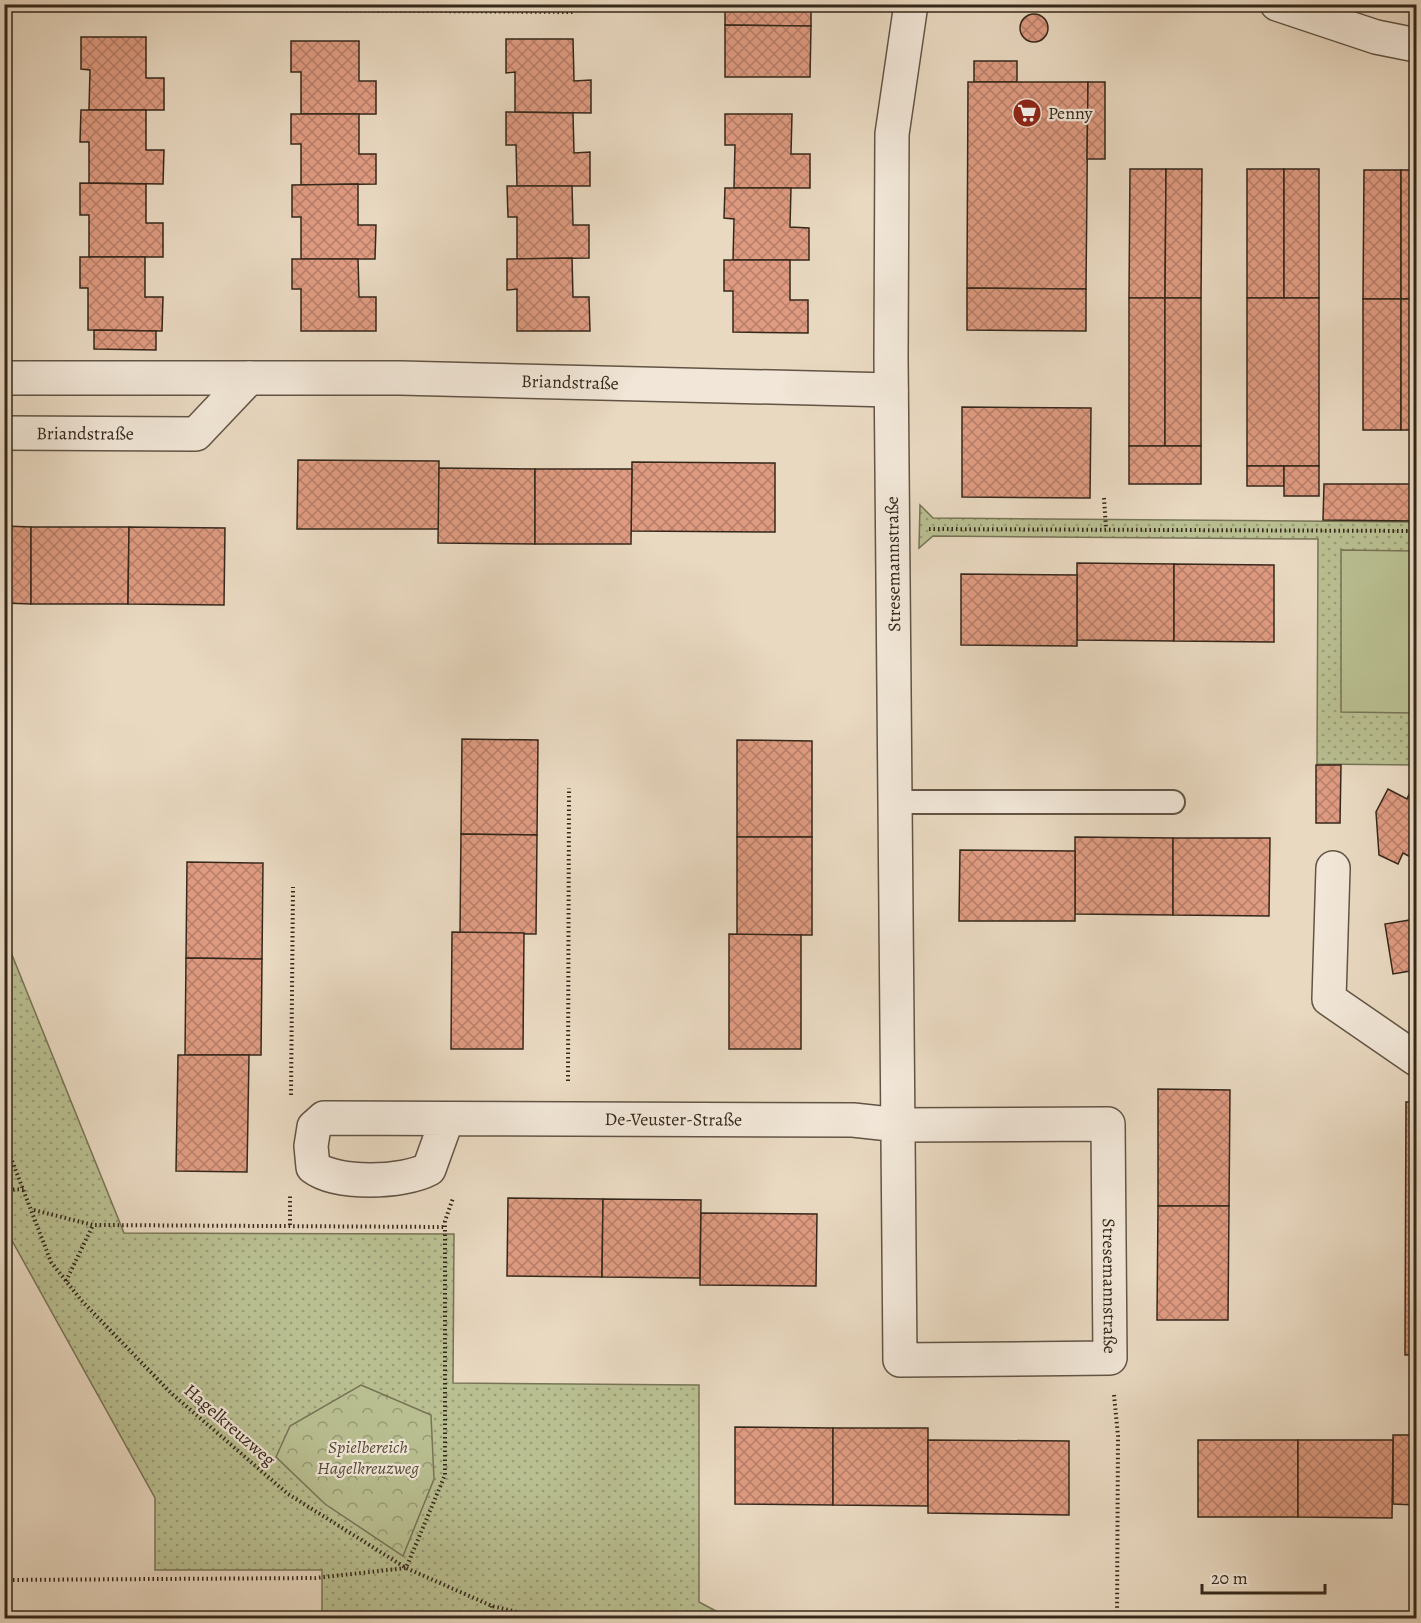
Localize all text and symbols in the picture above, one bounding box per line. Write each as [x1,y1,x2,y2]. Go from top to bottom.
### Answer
supermarket icon: Penny [1011,97,1043,129]
place label: Penny [1048,101,1094,125]
street label: Briandstraße [521,369,619,395]
street label: Briandstraße [36,421,134,446]
street label: Stresemannstraße [880,496,906,632]
street label: De-Veuster-Straße [604,1107,742,1132]
street label: Stresemannstraße [1097,1218,1122,1354]
street label: Hagelkreuzweg [179,1379,281,1471]
park label: Spielbereich Hagelkreuzweg [317,1435,419,1480]
scale bar [1202,1557,1325,1595]
text: 20 m [1211,1566,1248,1590]

